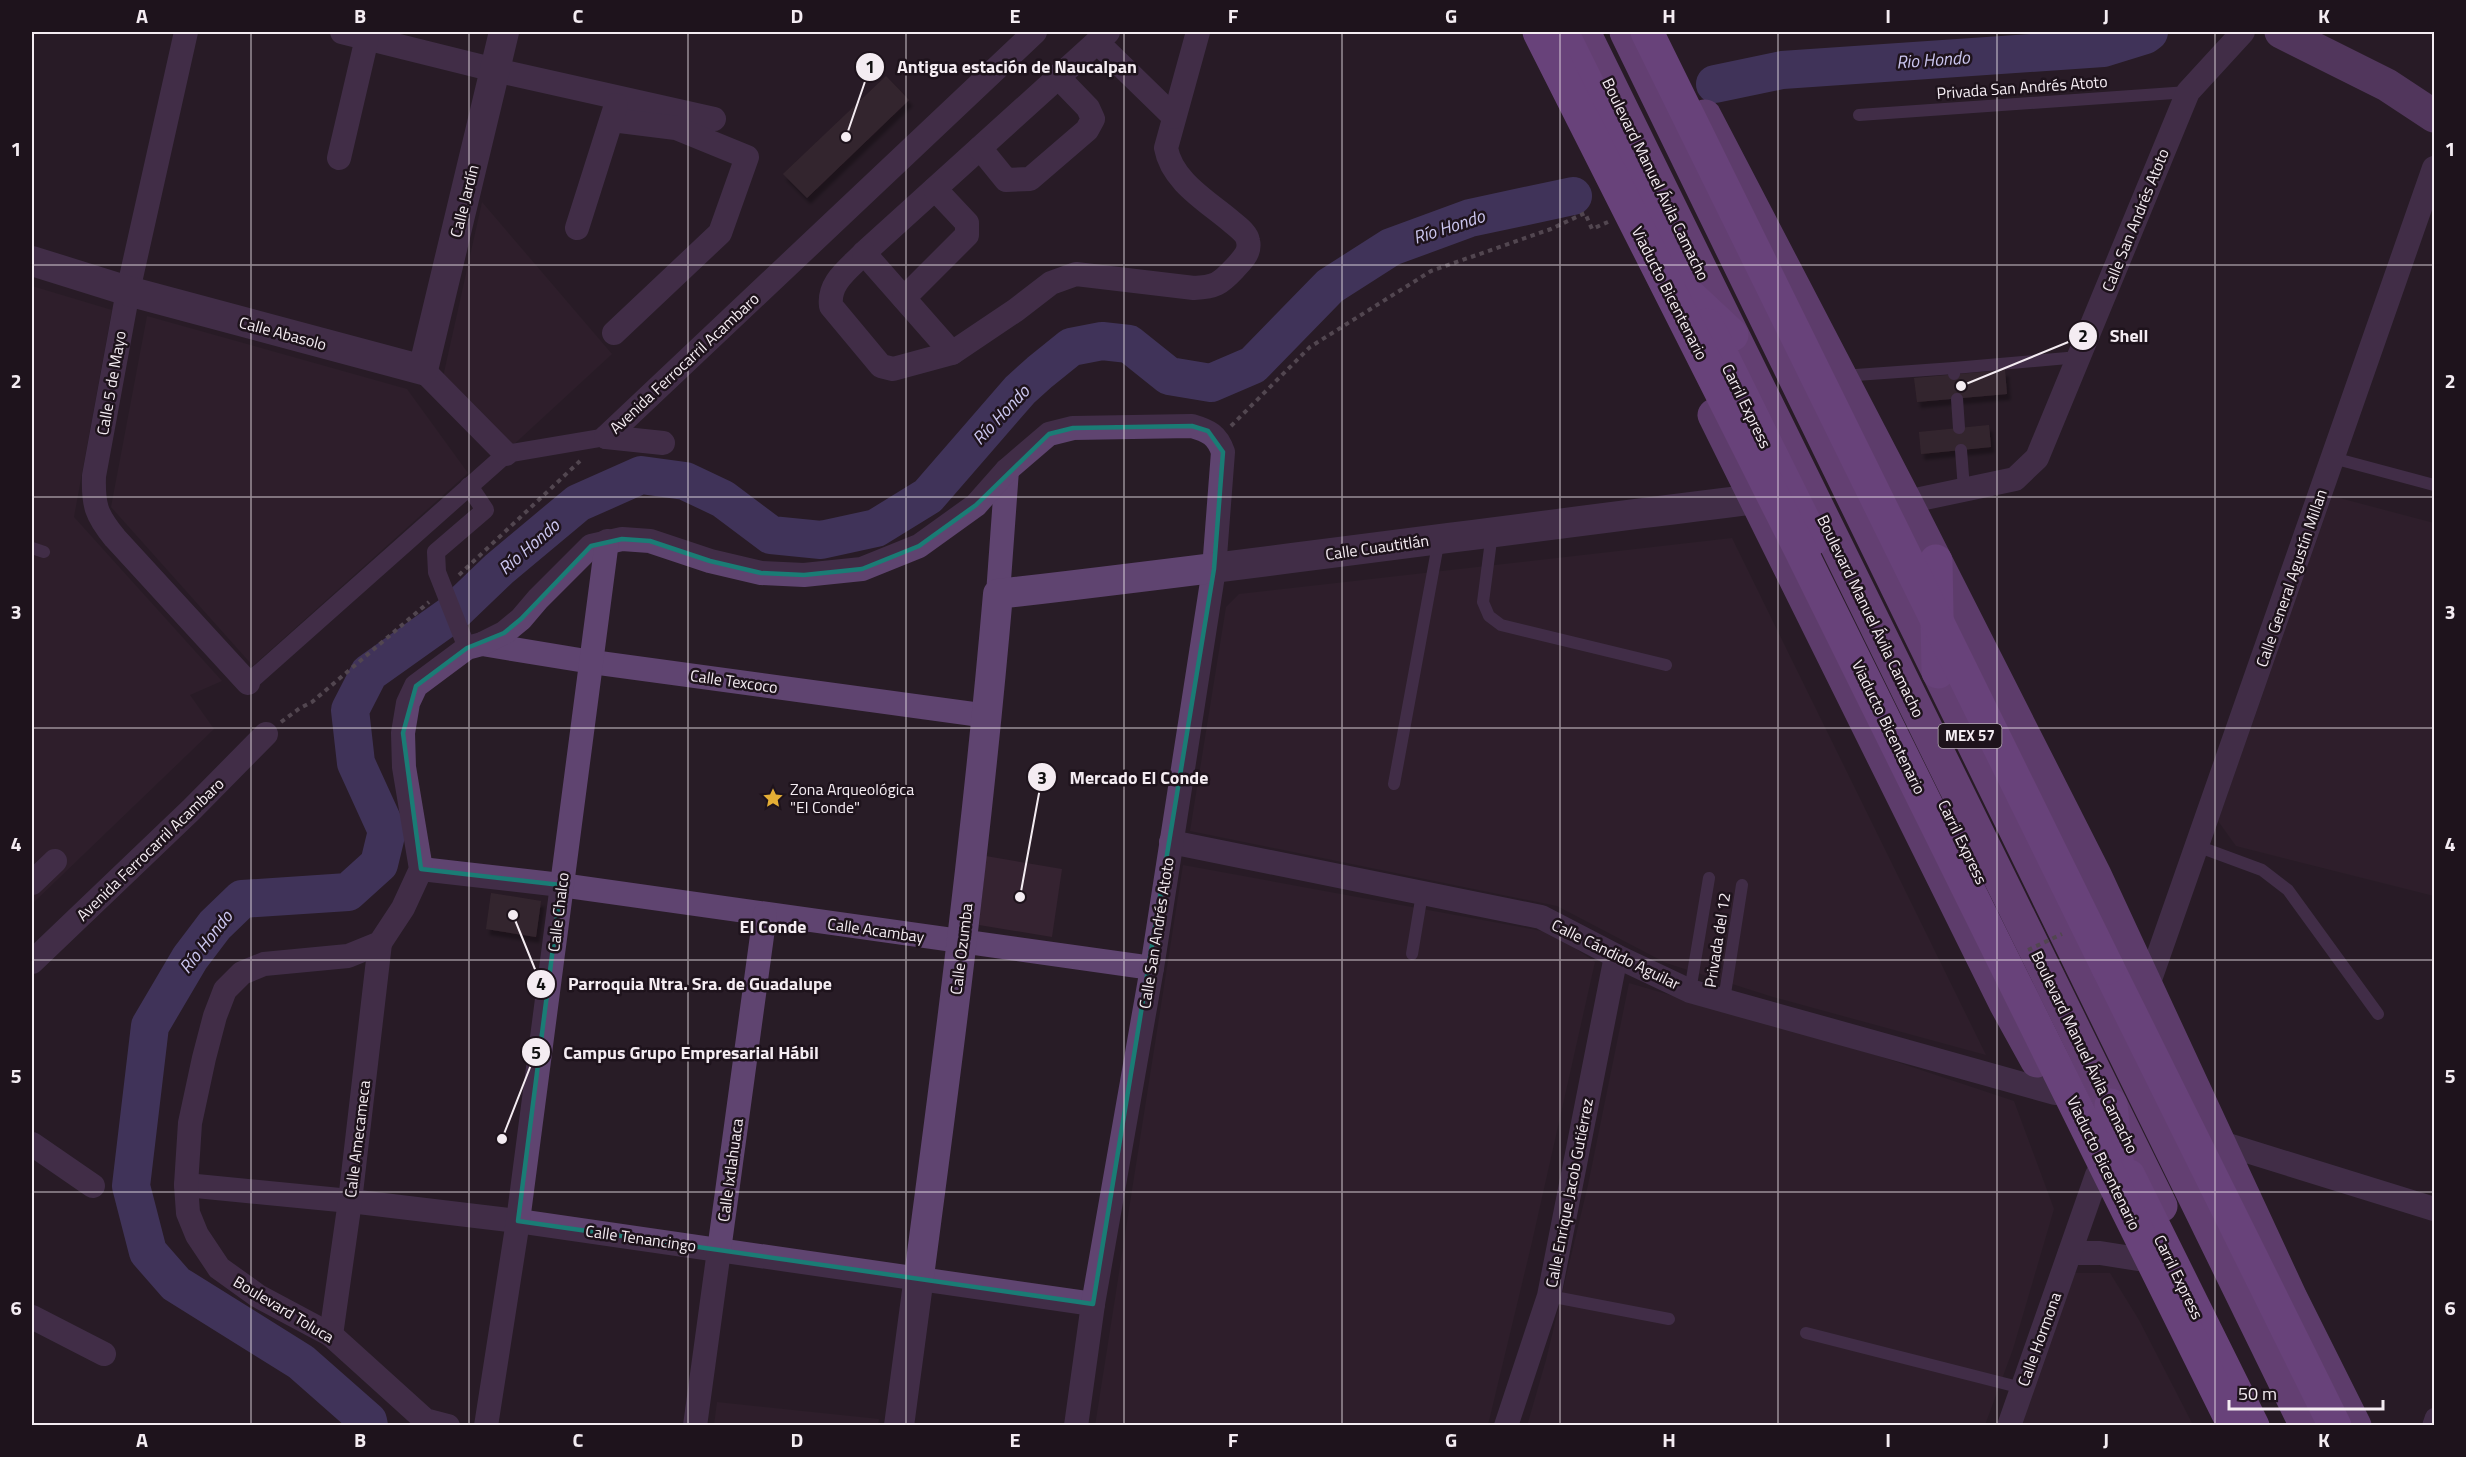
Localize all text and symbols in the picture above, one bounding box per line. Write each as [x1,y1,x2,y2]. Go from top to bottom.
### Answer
text: A [136,0,148,31]
text: B [354,0,366,31]
text: C [573,0,584,31]
text: D [791,0,803,31]
text: E [1009,0,1021,31]
text: F [1228,0,1239,31]
text: G [1445,0,1457,31]
text: H [1662,0,1676,31]
text: I [1885,0,1891,31]
text: J [2103,0,2109,31]
text: K [2318,0,2330,31]
water label: Rio Hondo [1895,43,1972,76]
callout: Antigua estación de Naucalpan [855,49,1149,85]
text: 1 [865,53,875,80]
text: Antigua estación de Naucalpan [897,53,1137,80]
street label: Privada San Andrés Atoto [1936,69,2108,105]
street label: Boulevard Manuel Ávila Camacho [1596,74,1716,284]
text: 1 [10,133,22,164]
text: 1 [2444,133,2456,164]
street label: Calle San Andrés Atoto [2095,145,2175,295]
street label: Calle Jardín [443,162,485,240]
water label: Río Hondo [1410,202,1489,251]
street label: Viaducto Bicentenario [1626,222,1714,364]
street label: Avenida Ferrocarril Acambaro [604,287,764,439]
street label: Calle Abasolo [237,310,329,356]
callout: Shell [2068,318,2161,354]
text: 2 [2078,322,2088,349]
text: Shell [2110,322,2148,349]
street label: Calle 5 de Mayo [90,329,132,437]
street label: Carril Express [1716,360,1778,452]
text: 2 [10,365,22,396]
text: 2 [2444,365,2456,396]
water label: Río Hondo [966,378,1036,451]
street label: Calle General Agustín Millan [2249,486,2333,670]
street label: Boulevard Manuel Ávila Camacho [1811,511,1931,721]
water label: Río Hondo [492,512,566,581]
street label: Calle Cuautitlán [1324,528,1430,566]
text: 3 [10,596,22,627]
text: 3 [2444,596,2456,627]
street label: Viaducto Bicentenario [1846,656,1932,798]
street label: Calle Texcoco [689,663,779,699]
road number: MEX 57 [1938,724,2002,748]
callout: Mercado El Conde [1027,759,1220,795]
text: 3 [1037,764,1047,791]
text: Mercado El Conde [1070,764,1208,791]
street label: Avenida Ferrocarril Acambaro [71,772,229,926]
place label: Zona Arqueológica "El Conde" [790,777,914,819]
place icon: Zona Arqueológica "El Conde" [761,786,785,810]
street label: Carril Express [1932,796,1994,888]
text: 4 [10,828,22,859]
text: 4 [2444,828,2456,859]
street label: Calle San Andrés Atoto [1132,856,1180,1010]
street label: Calle Chalco [541,871,575,953]
street label: Privada del 12 [1698,891,1736,989]
street label: Calle Ozumba [943,902,979,996]
water label: Río Hondo [172,904,240,979]
street label: Calle Acambay [826,911,926,949]
street label: Calle Cándido Aguilar [1548,912,1685,996]
district label: El Conde [739,913,807,940]
street label: Boulevard Manuel Ávila Camacho [2025,947,2145,1157]
callout: Parroquia Ntra. Sra. de Guadalupe [526,966,844,1002]
text: 4 [536,970,546,997]
text: Parroquia Ntra. Sra. de Guadalupe [568,970,832,997]
callout: Campus Grupo Empresarial Hábil [521,1034,831,1070]
text: 5 [531,1039,541,1066]
text: Campus Grupo Empresarial Hábil [563,1039,819,1066]
text: 5 [10,1060,22,1091]
text: 5 [2444,1060,2456,1091]
street label: Calle Amecameca [338,1079,376,1199]
street label: Viaducto Bicentenario [2061,1092,2147,1234]
street label: Calle Enrique Jacob Gutiérrez [1539,1096,1599,1290]
street label: Calle Ixtlahuaca [711,1117,749,1223]
street label: Calle Tenancingo [584,1218,698,1258]
street label: Carril Express [2148,1231,2210,1323]
street label: Boulevard Toluca [229,1269,339,1349]
street label: Calle Hormona [2011,1288,2067,1390]
text: 6 [10,1292,22,1323]
text: 6 [2444,1292,2456,1323]
scale bar [2229,1373,2384,1411]
text: 50 m [2238,1380,2277,1407]
text: A [136,1424,148,1455]
text: B [354,1424,366,1455]
text: C [573,1424,584,1455]
text: D [791,1424,803,1455]
text: E [1009,1424,1021,1455]
text: F [1228,1424,1239,1455]
text: G [1445,1424,1457,1455]
text: H [1662,1424,1676,1455]
text: I [1885,1424,1891,1455]
text: J [2103,1424,2109,1455]
text: K [2318,1424,2330,1455]

